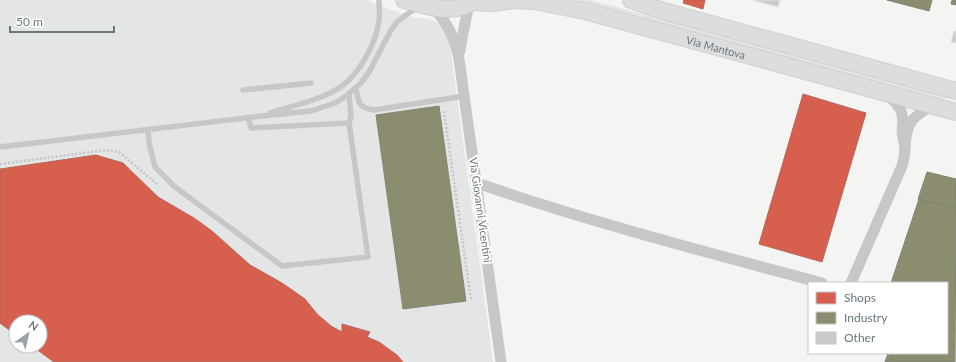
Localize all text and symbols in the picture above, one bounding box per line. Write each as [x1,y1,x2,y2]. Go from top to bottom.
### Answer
scale bar [10,8,114,34]
text: 50 m [16,14,43,29]
street label: Via Mantova [685,32,747,61]
street label: Via Giovanni Vicentini [467,157,495,264]
legend [808,282,948,354]
text: Shops [844,290,876,305]
text: Industry [844,310,888,325]
north arrow [8,314,48,354]
text: N [27,318,41,333]
text: Other [844,330,876,345]

